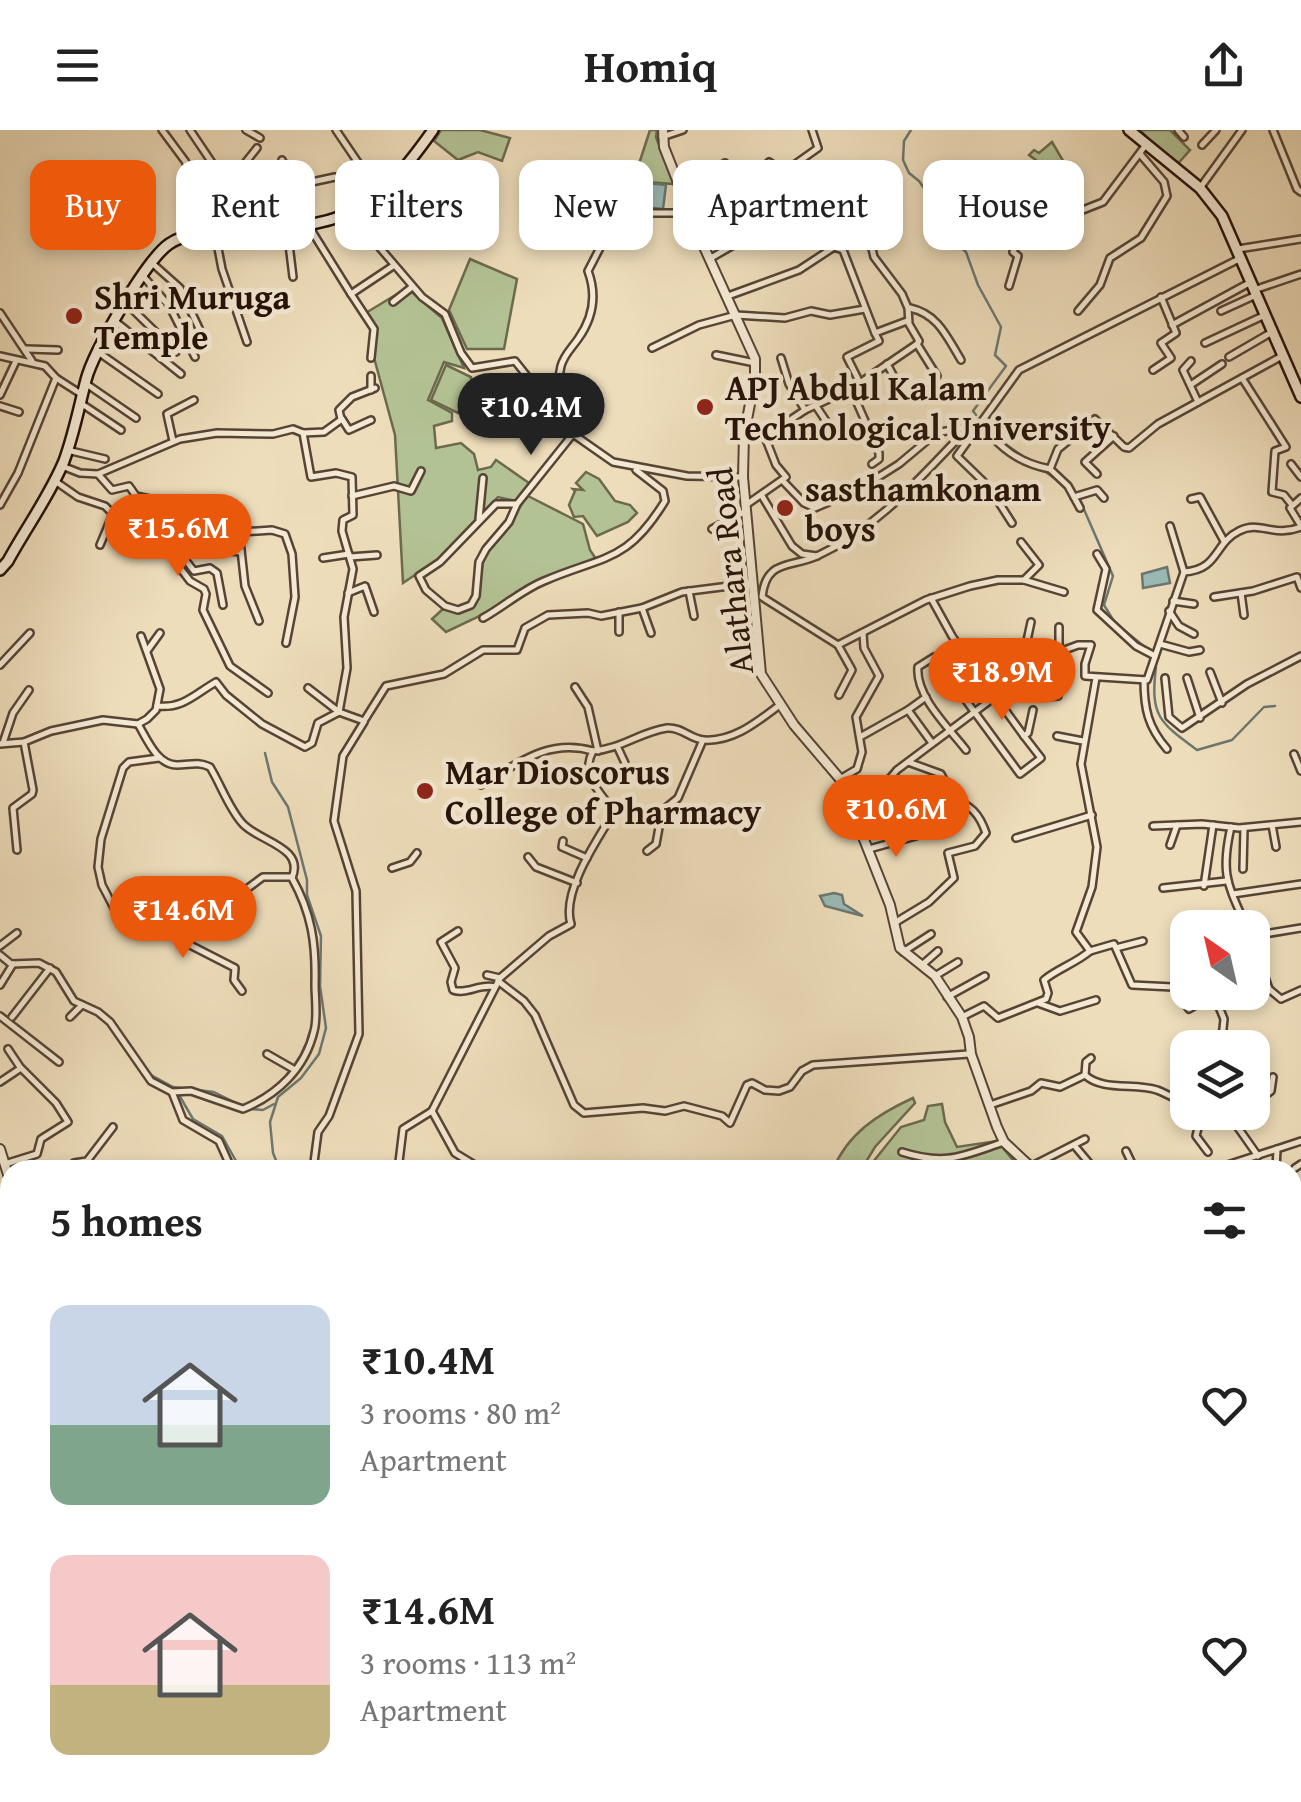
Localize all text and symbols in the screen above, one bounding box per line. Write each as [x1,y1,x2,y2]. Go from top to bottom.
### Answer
text: Homiq [584,33,717,98]
icon: menu [50,38,105,93]
icon: share [1196,38,1251,93]
chip: Buy [30,160,156,250]
chip: Rent [176,160,315,250]
chip: Filters [335,160,499,250]
chip: New [519,160,653,250]
chip: Apartment [673,160,903,250]
chip: House [923,160,1084,250]
place label: Shri Muruga Temple [94,271,290,362]
marker: Shri Muruga Temple [63,305,85,327]
place label: APJ Abdul Kalam Technological University [725,362,1111,453]
pin: ₹10.4M [450,373,612,458]
text: ₹10.4M [480,382,582,429]
marker: APJ Abdul Kalam Technological University [694,396,716,418]
place label: sasthamkonam boys [805,463,1041,554]
street label: Alathara Road [694,465,766,677]
pin: ₹15.6M [97,494,259,579]
marker: sasthamkonam boys [774,497,796,519]
text: ₹15.6M [127,503,229,550]
pin: ₹18.9M [921,638,1083,723]
text: ₹18.9M [951,647,1053,694]
place label: Mar Dioscorus College of Pharmacy [445,746,761,837]
pin: ₹10.6M [815,775,977,860]
marker: Mar Dioscorus College of Pharmacy [414,780,436,802]
text: ₹10.6M [845,784,947,831]
pin: ₹14.6M [102,876,264,961]
text: ₹14.6M [132,885,234,932]
north arrow [1170,910,1270,1010]
map controls [1170,910,1270,1130]
button: layers [1170,1030,1270,1130]
text: 5 homes [50,1190,203,1251]
icon: filters [1197,1193,1252,1248]
text: ₹10.4M [360,1328,495,1389]
icon: home [130,1345,250,1465]
icon: heart [1197,1378,1252,1433]
text: 3 rooms · 80 m² [360,1389,561,1436]
text: Apartment [360,1436,507,1483]
text: ₹14.6M [360,1578,495,1639]
icon: home [130,1595,250,1715]
icon: heart [1197,1628,1252,1683]
text: 3 rooms · 113 m² [360,1639,576,1686]
text: Apartment [360,1686,507,1733]

